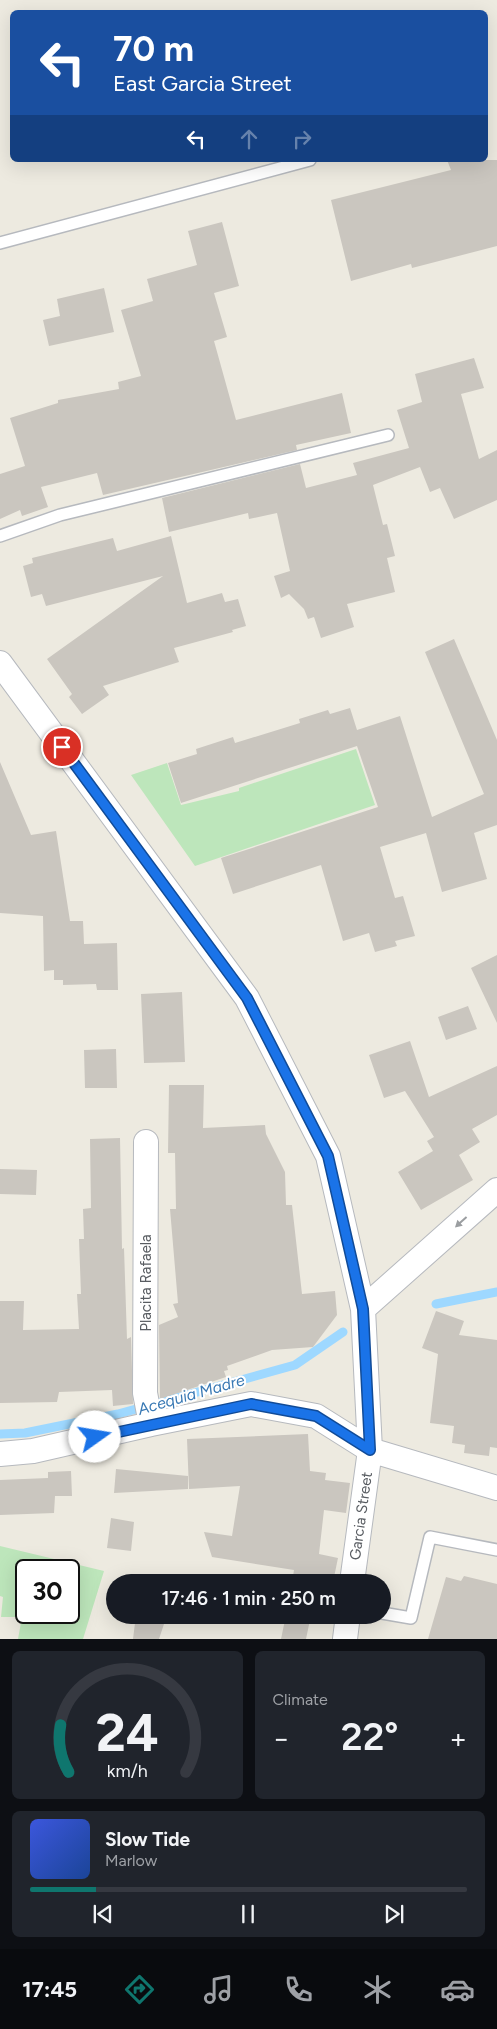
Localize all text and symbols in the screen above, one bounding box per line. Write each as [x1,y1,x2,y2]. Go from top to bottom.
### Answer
text: 70 m [113,28,194,70]
icon: left [30,30,95,95]
text: East Garcia Street [113,70,292,97]
icon: left [182,125,210,153]
icon: ahead [235,125,263,153]
icon: right [288,125,316,153]
pin [41,726,83,768]
icon: arrive [48,733,76,761]
one-way arrow [455,1216,467,1228]
street label: Placita Rafaela [137,1234,155,1332]
water label: Acequia Madre [135,1370,247,1419]
position arrow [68,1410,120,1462]
street label: Garcia Street [346,1470,376,1561]
speed limit sign: 30 [15,1559,80,1624]
text: 17:46 · 1 min · 250 m [161,1587,336,1610]
text: Climate [273,1690,328,1709]
text: 24 [96,1702,159,1764]
text: 22° [341,1714,399,1760]
text: − [273,1721,290,1755]
text: + [450,1721,467,1755]
text: km/h [107,1760,148,1781]
text: Slow Tide [105,1828,190,1851]
text: Marlow [105,1851,157,1870]
icon: previous [89,1900,117,1928]
icon: pause [234,1900,262,1928]
icon: next [380,1900,408,1928]
icon: directions [122,1972,157,2007]
icon: music [201,1972,236,2007]
icon: phone [281,1972,316,2007]
icon: climate [360,1972,395,2007]
icon: car [440,1972,475,2007]
text: 17:45 [22,1976,77,2003]

